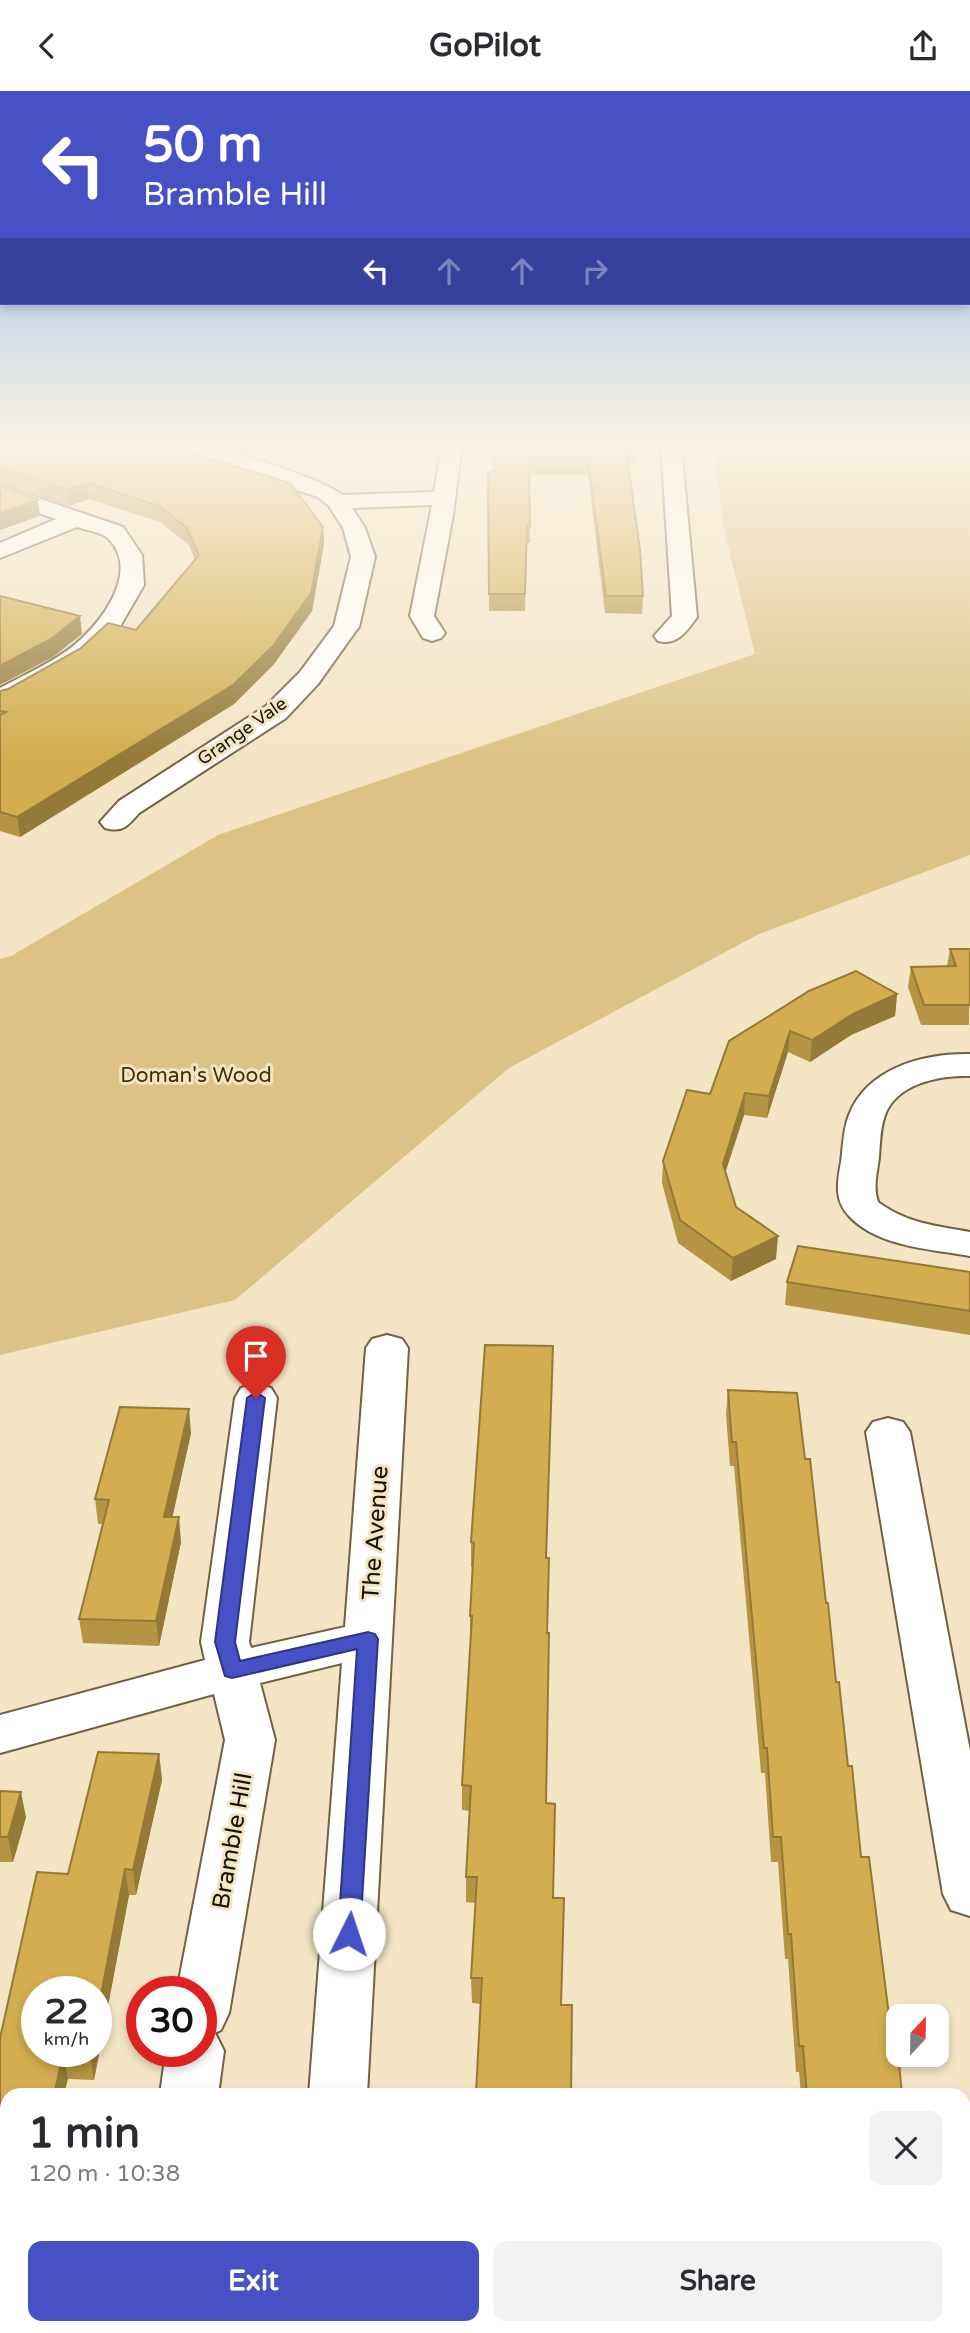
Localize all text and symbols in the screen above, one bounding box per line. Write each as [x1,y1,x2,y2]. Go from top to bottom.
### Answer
icon: back [28,27,66,65]
text: GoPilot [429,27,541,65]
icon: share [904,27,942,65]
text: 50 m [143,116,262,175]
icon: left [28,119,119,210]
text: Bramble Hill [143,176,327,214]
icon: left [357,252,395,290]
icon: ahead [430,252,468,290]
icon: ahead [503,252,541,290]
icon: right [576,252,614,290]
street label: Grange Vale [193,692,291,770]
park label: Doman's Wood [120,1063,272,1088]
pin [226,1326,286,1398]
icon: arrive [237,1337,275,1375]
street label: The Avenue [356,1465,395,1601]
street label: Bramble Hill [206,1771,259,1912]
position arrow [312,1897,386,1971]
speed limit sign: 30 [126,1976,217,2067]
text: 22 [45,1991,88,2033]
north arrow [886,2004,948,2067]
map controls [886,2004,949,2067]
text: km/h [44,2028,89,2050]
text: 1 min [28,2108,140,2159]
button: close [869,2111,943,2185]
text: 120 m · 10:38 [28,2160,180,2188]
button: Exit [28,2241,479,2321]
button: Share [493,2241,943,2321]

